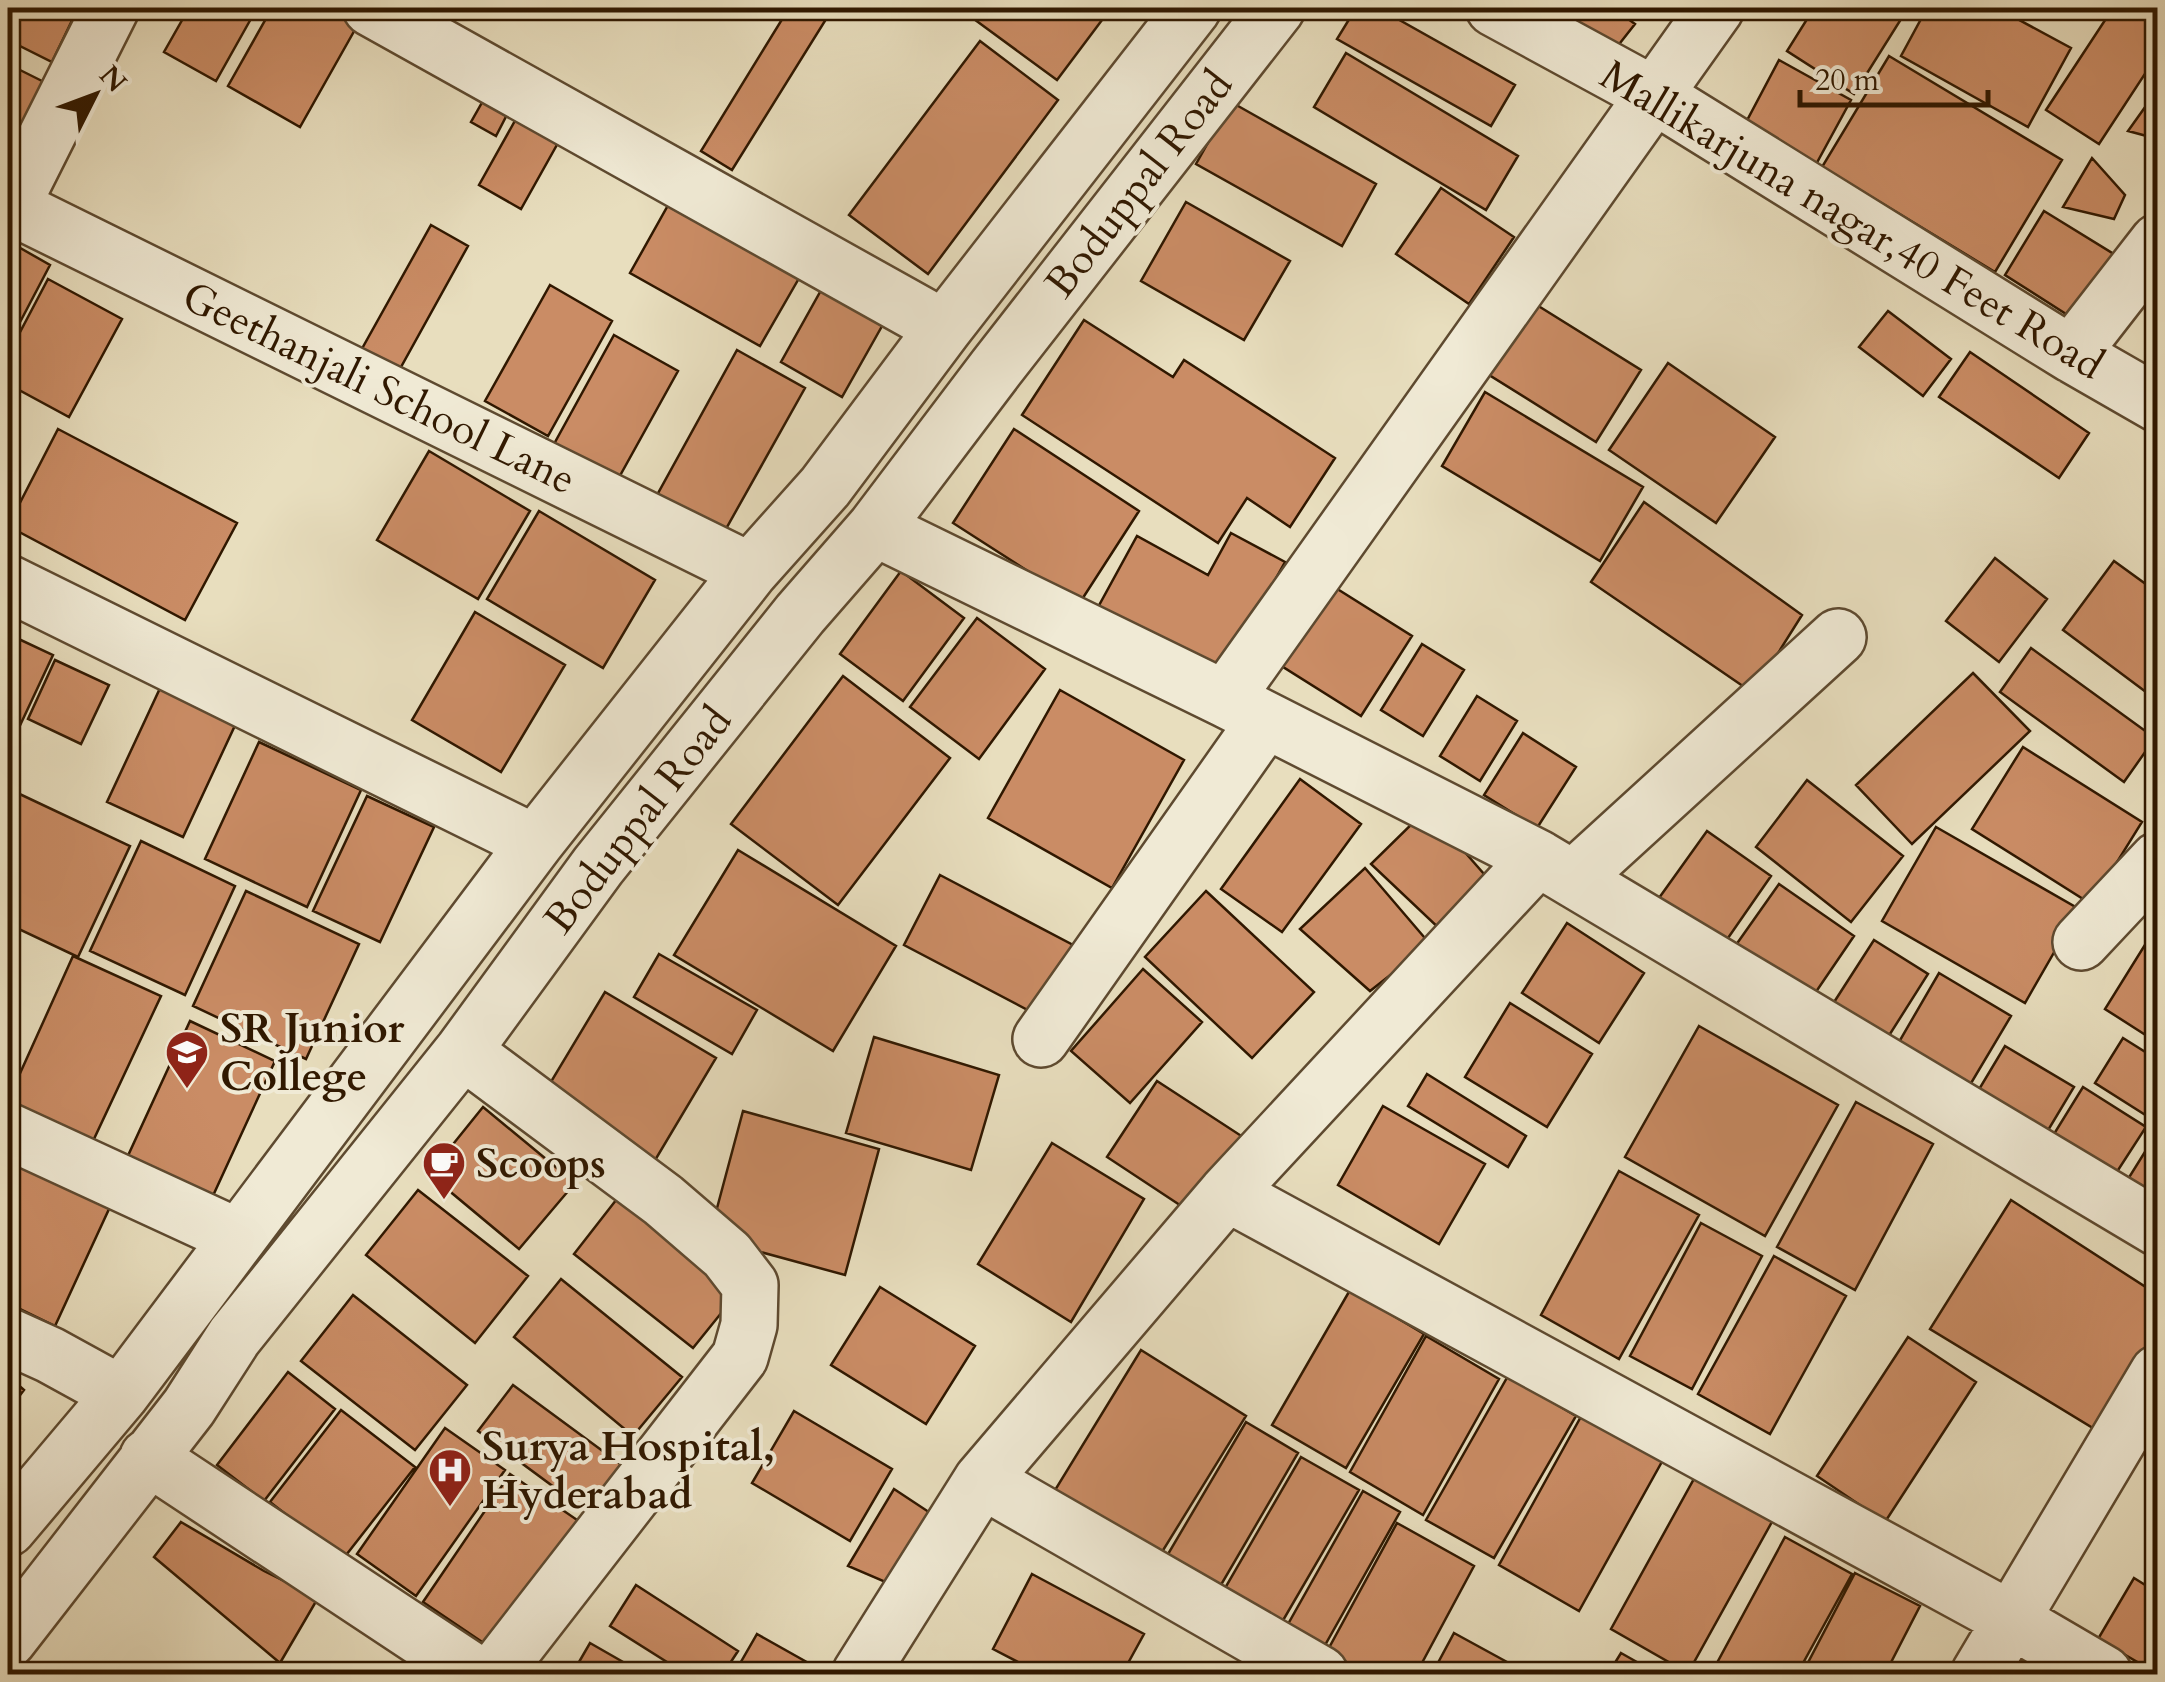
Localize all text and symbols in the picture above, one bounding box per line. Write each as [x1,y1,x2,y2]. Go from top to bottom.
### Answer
north arrow [45,45,145,145]
scale bar [1800,45,1988,107]
street label: Mallikarjuna nagar,40 Feet Road [1590,47,2114,393]
text: N [91,57,135,101]
street label: Boduppal Road [1032,59,1246,309]
text: 20 m [1815,60,1880,101]
street label: Geethanjali School Lane [173,268,585,508]
street label: Boduppal Road [531,695,745,945]
place label: SR Junior College [220,1000,404,1105]
school or university icon: SR Junior College [164,1029,210,1090]
place label: Scoops [476,1135,606,1192]
cafe icon: Scoops [421,1140,467,1201]
place label: Surya Hospital, Hyderabad [482,1418,775,1523]
hospital icon: Surya Hospital, Hyderabad [427,1447,473,1508]

